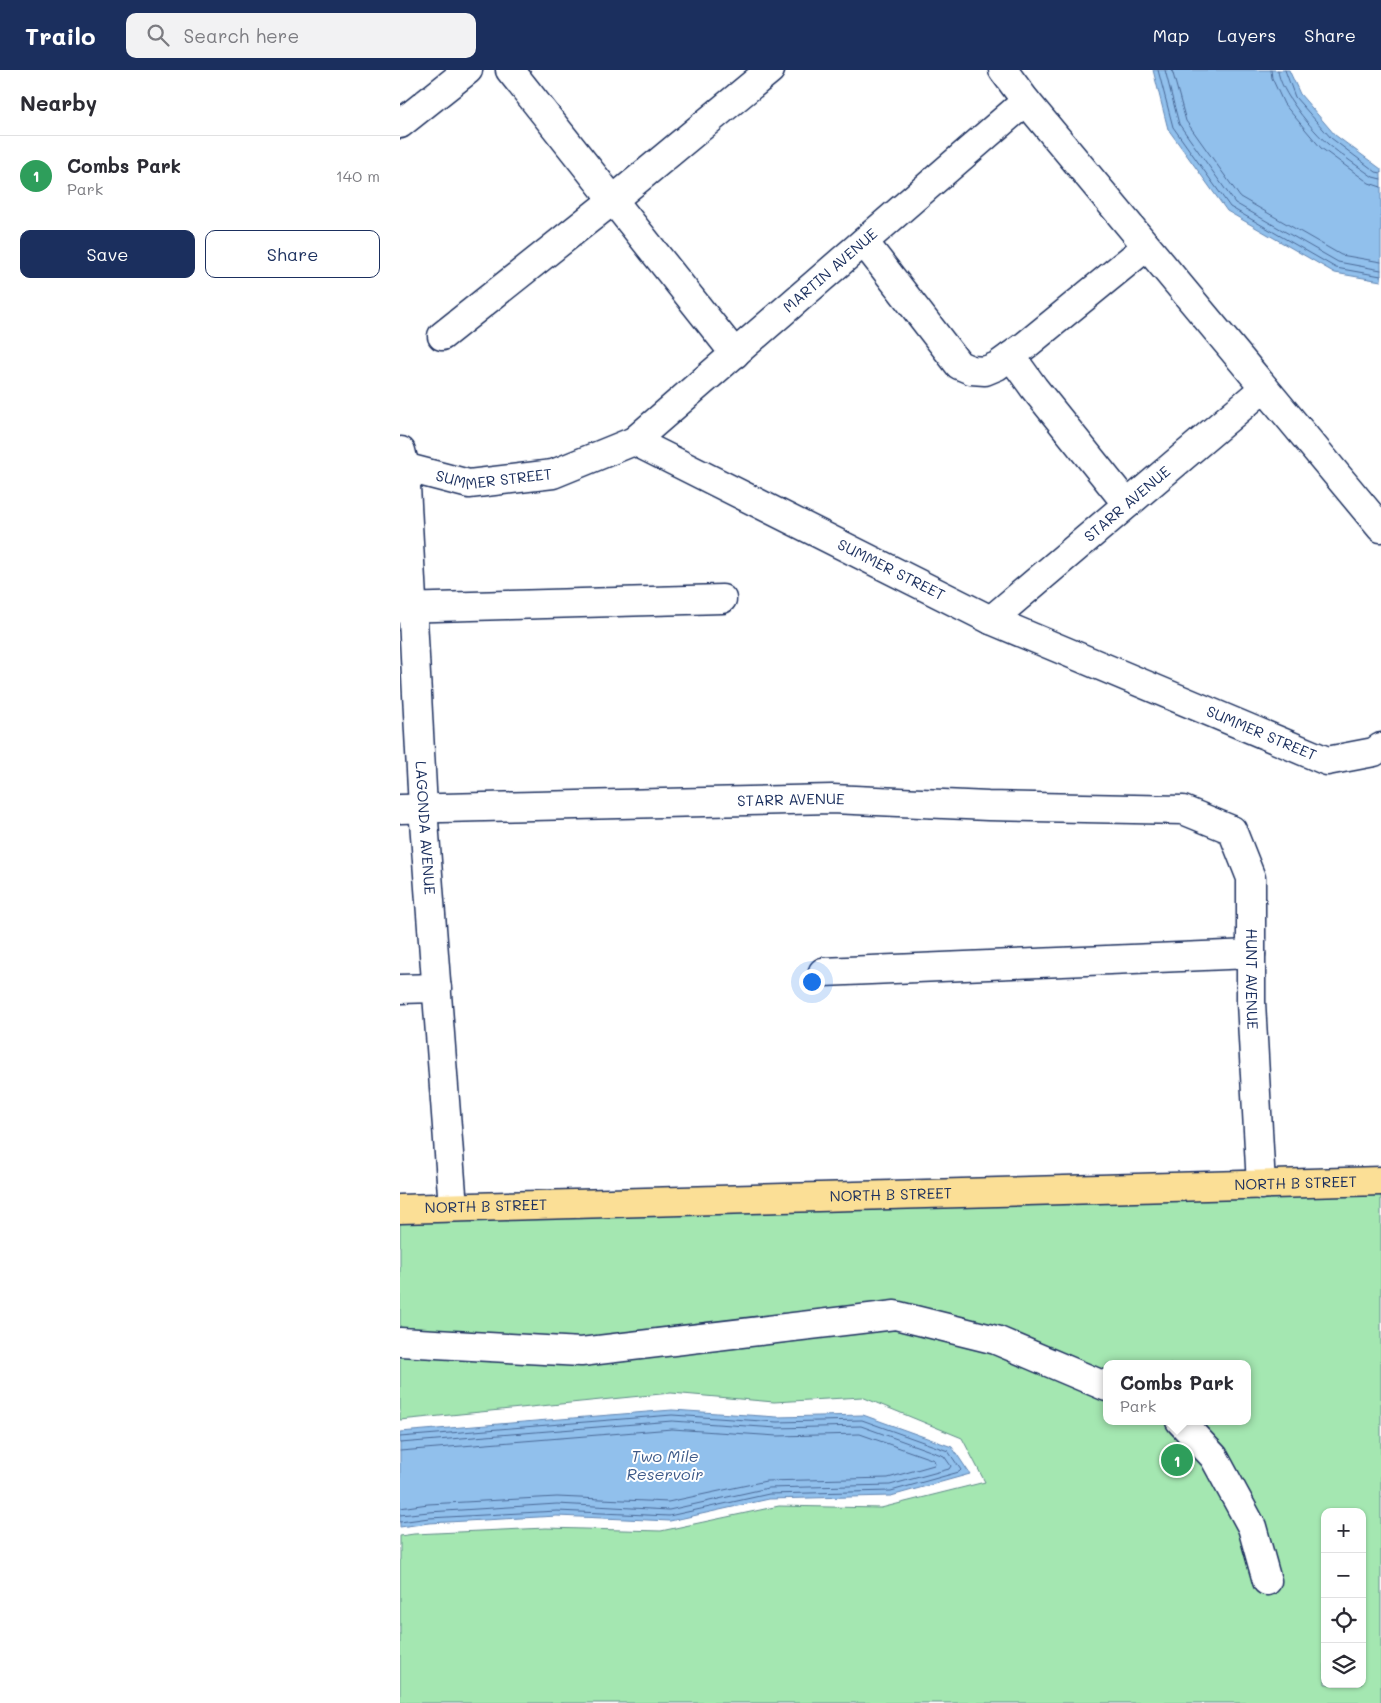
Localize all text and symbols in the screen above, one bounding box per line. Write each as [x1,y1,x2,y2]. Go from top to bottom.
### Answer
search box [126,13,476,58]
text: Trailo [25,20,96,51]
icon: search [144,21,172,49]
text: Search here [184,23,299,48]
text: Map [1153,23,1189,47]
text: Layers [1217,23,1276,47]
text: Share [1304,23,1356,47]
text: Nearby [20,89,97,116]
text: Combs Park [67,153,181,178]
text: 1 [32,165,40,186]
text: 140 m [336,165,380,186]
text: Park [67,178,103,199]
street label: MARTIN AVENUE [778,223,882,316]
button: Save [20,230,195,278]
button: Share [205,230,380,278]
street label: STARR AVENUE [1079,461,1174,546]
street label: SUMMER STREET [434,463,553,493]
street label: SUMMER STREET [835,534,949,604]
street label: SUMMER STREET [1204,701,1320,765]
street label: LAGONDA AVENUE [412,761,441,896]
street label: STARR AVENUE [737,788,845,810]
street label: HUNT AVENUE [1242,929,1264,1031]
your location [799,969,825,995]
street label: NORTH B STREET [1234,1171,1357,1194]
street label: NORTH B STREET [829,1182,952,1206]
street label: NORTH B STREET [424,1194,548,1217]
popup [1103,1360,1251,1425]
text: Combs Park [1120,1370,1234,1395]
text: Park [1120,1395,1156,1416]
pin: 1 [1161,1441,1193,1479]
water label: Two Mile Reservoir [627,1445,703,1484]
map controls [1321,1508,1366,1688]
button: + [1321,1508,1366,1553]
button: − [1321,1553,1366,1598]
button: locate [1321,1598,1366,1643]
button: layers [1321,1643,1366,1688]

